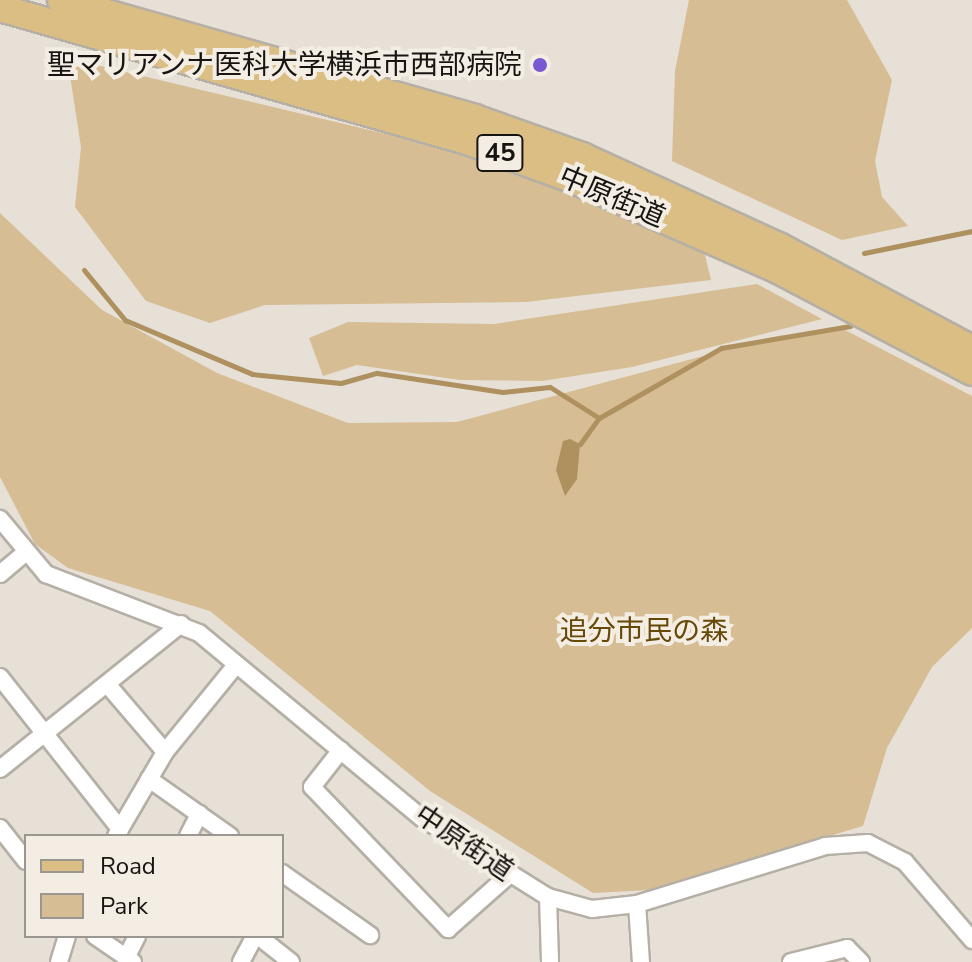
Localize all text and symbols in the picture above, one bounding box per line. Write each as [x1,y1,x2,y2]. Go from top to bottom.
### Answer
place label: 聖マリアンナ医科大学横浜市西部病院 [46,48,522,82]
marker: 聖マリアンナ医科大学横浜市西部病院 [529,54,551,76]
road number: 45 [476,131,524,175]
street label: 中原街道 [554,160,670,234]
park label: 追分市民の森 [560,614,728,648]
street label: 中原街道 [408,798,520,888]
legend [24,834,284,938]
text: Road [100,850,156,882]
text: Park [100,890,148,922]

